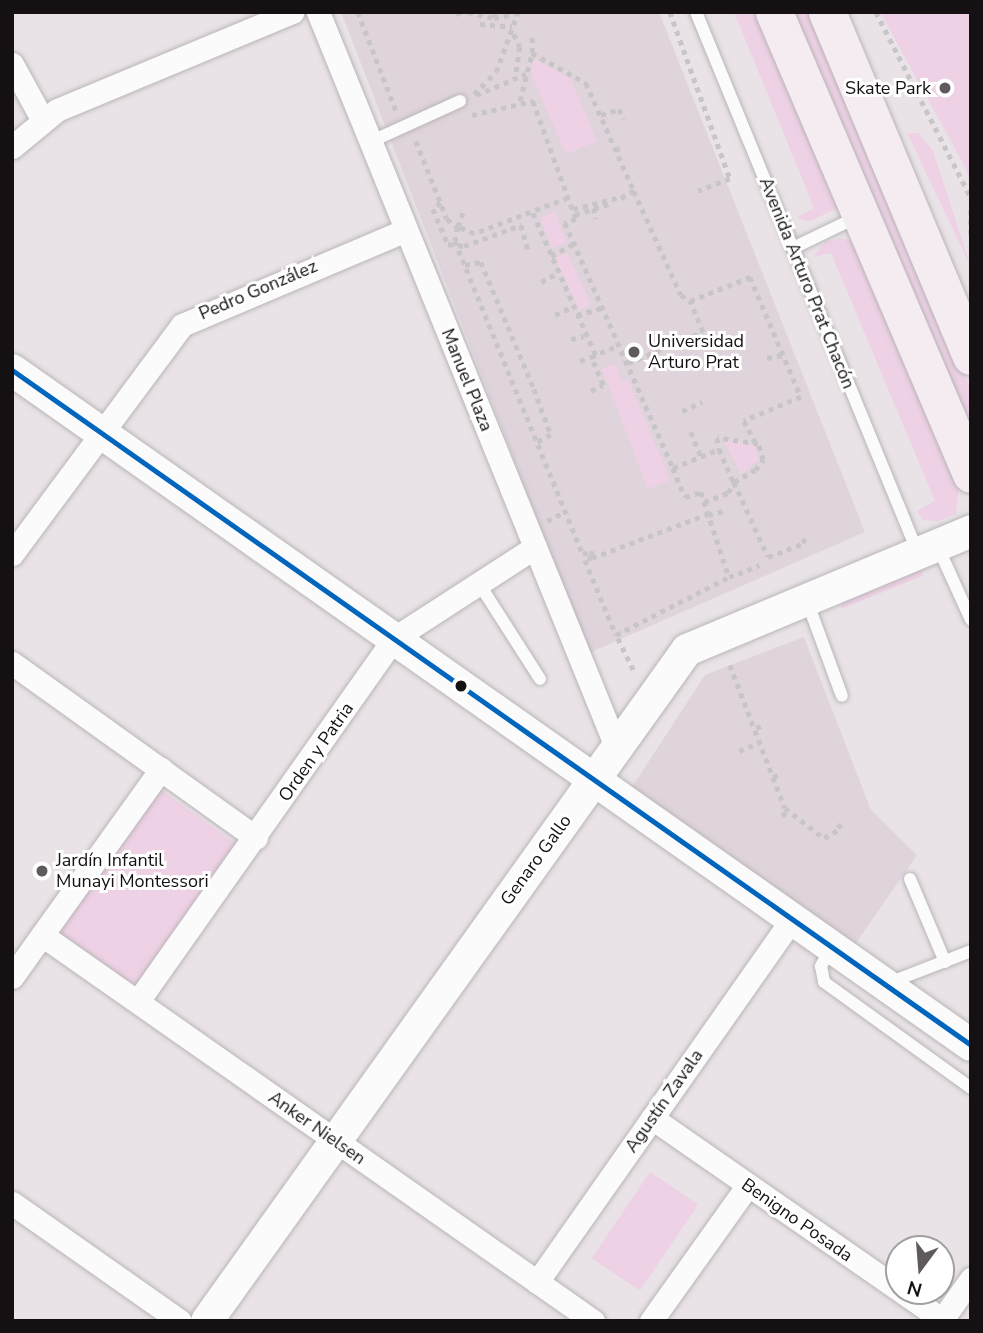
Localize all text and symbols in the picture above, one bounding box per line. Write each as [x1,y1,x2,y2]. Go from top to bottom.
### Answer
place label: Skate Park [845,77,931,99]
marker: Skate Park [937,80,953,96]
street label: Avenida Arturo Prat Chacón [755,174,859,392]
street label: Pedro González [196,255,320,325]
street label: Manuel Plaza [437,326,497,434]
place label: Universidad Arturo Prat [648,331,744,374]
marker: Universidad Arturo Prat [626,344,642,360]
unlabelled marker [454,679,468,693]
street label: Orden y Patria [274,698,358,806]
street label: Genaro Gallo [496,811,576,909]
place label: Jardín Infantil Munayi Montessori [56,850,209,892]
marker: Jardín Infantil Munayi Montessori [34,863,50,879]
street label: Agustín Zavala [620,1045,708,1157]
street label: Anker Nielsen [264,1087,370,1169]
street label: Benigno Posada [737,1174,857,1266]
north arrow [885,1235,955,1305]
text: N [904,1274,925,1303]

